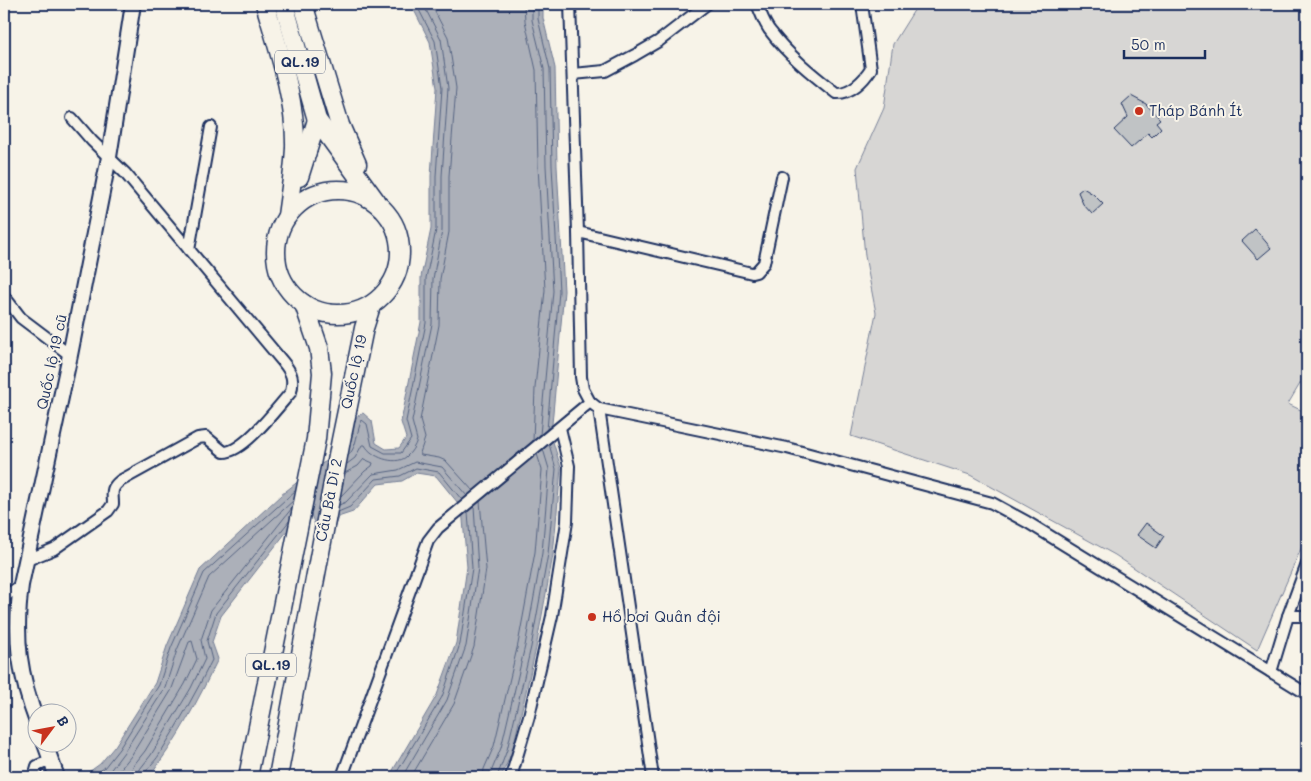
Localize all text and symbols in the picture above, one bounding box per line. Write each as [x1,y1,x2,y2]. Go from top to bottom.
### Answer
scale bar [1124,28,1205,60]
text: 50 m [1131,34,1166,54]
road number: QL.19 [275,51,325,74]
place label: Tháp Bánh Ít [1149,100,1243,120]
marker: Tháp Bánh Ít [1133,105,1145,117]
street label: Quốc lộ 19 cũ [31,312,71,411]
street label: Quốc lộ 19 [335,333,371,411]
street label: Cầu Bà Di 2 [310,456,346,543]
place label: Hồ bơi Quân đội [602,606,721,626]
marker: Hồ bơi Quân đội [586,611,598,623]
road number: QL.19 [246,654,296,676]
north arrow [28,704,78,754]
text: B [53,712,74,730]

